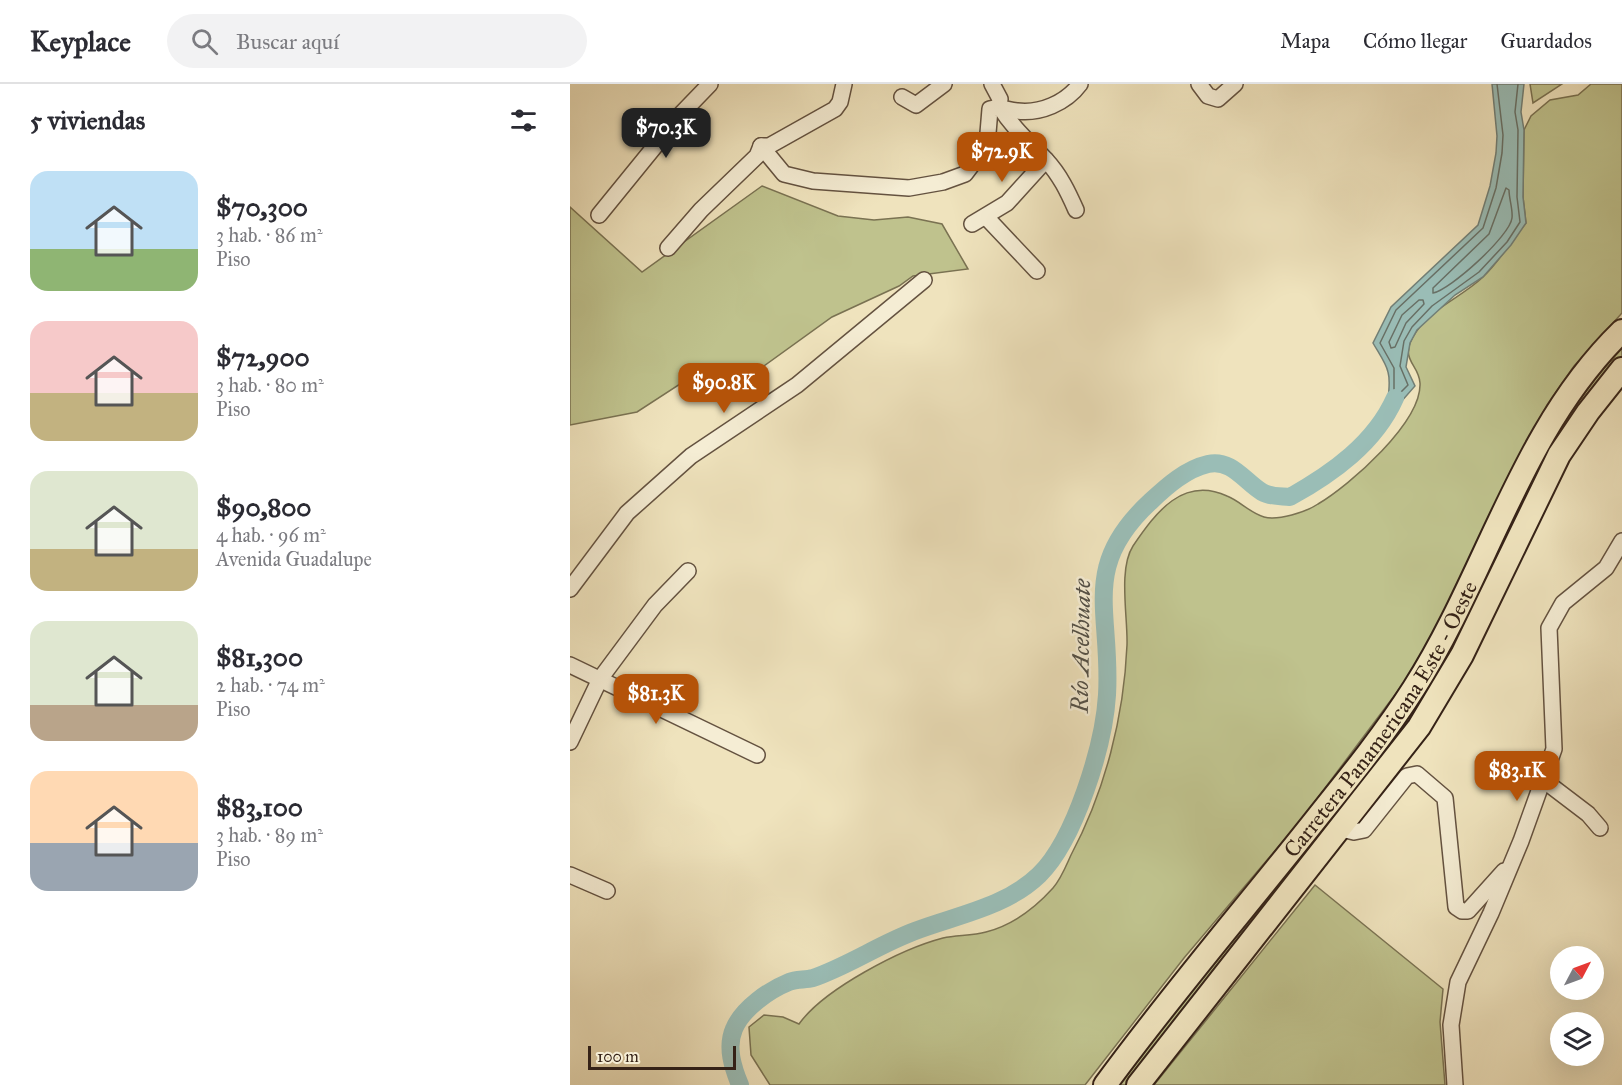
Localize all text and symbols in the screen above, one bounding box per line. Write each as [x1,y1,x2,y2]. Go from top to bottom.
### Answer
search box [167,14,587,68]
text: Keyplace [30,24,131,59]
icon: search [188,25,221,58]
text: Buscar aquí [236,28,339,55]
text: Mapa [1280,28,1330,54]
text: Cómo llegar [1363,28,1467,54]
text: Guardados [1500,28,1592,54]
text: 5 viviendas [30,104,145,136]
icon: filters [507,104,540,137]
pin: $70.3K [617,108,715,159]
text: $70.3K [636,115,696,139]
pin: $72.9K [953,132,1051,183]
text: $72.9K [971,139,1033,163]
text: $70,300 [216,191,308,223]
icon: home [78,195,150,267]
text: 3 hab. · 86 m² [216,223,323,247]
text: Piso [216,247,250,271]
text: $72,900 [216,341,310,373]
icon: home [78,345,150,417]
pin: $90.8K [675,363,773,414]
text: $90.8K [692,370,756,394]
text: 3 hab. · 80 m² [216,373,324,397]
text: Piso [216,397,250,421]
text: $90,800 [216,491,312,523]
icon: home [78,495,150,567]
text: 4 hab. · 96 m² [216,523,326,547]
text: Avenida Guadalupe [216,547,372,571]
street label: Carretera Panamericana Este - Oeste [1278,577,1483,863]
water label: Río Acelhuate [1065,578,1097,714]
text: $81,300 [216,641,303,673]
icon: home [78,645,150,717]
text: 2 hab. · 74 m² [216,673,325,697]
pin: $81.3K [607,674,705,725]
text: $81.3K [628,681,684,705]
text: Piso [216,697,250,721]
pin: $83.1K [1468,751,1566,802]
text: $83.1K [1489,758,1545,782]
text: $83,100 [216,791,303,823]
icon: home [78,795,150,867]
text: 3 hab. · 89 m² [216,823,323,847]
text: Piso [216,847,250,871]
north arrow [1550,946,1604,1000]
map controls [1550,946,1604,1066]
button: layers [1550,1012,1604,1066]
scale bar [588,1043,736,1070]
text: 100 m [597,1047,639,1066]

